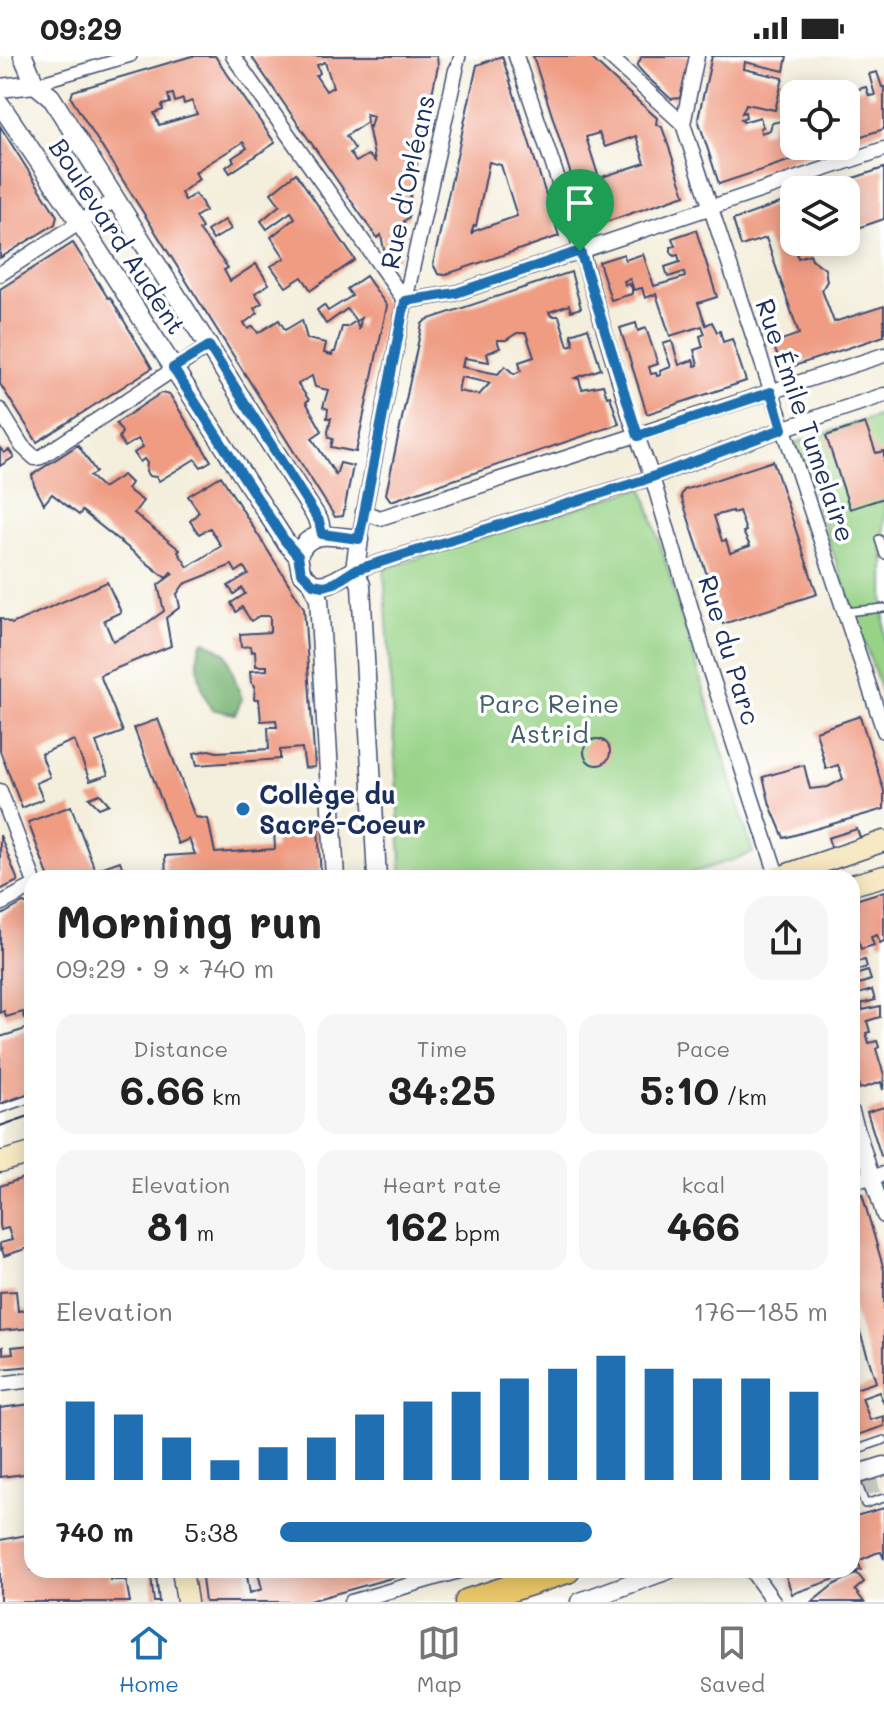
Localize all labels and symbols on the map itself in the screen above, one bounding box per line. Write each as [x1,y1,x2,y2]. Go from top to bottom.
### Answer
street label: Rue d'Orléans [372,92,442,272]
street label: Boulevard Audent [42,132,194,340]
pin [546,169,614,251]
street label: Rue Émile Tumelaire [748,294,864,546]
street label: Rue du Parc [691,571,769,729]
park label: Parc Reine Astrid [479,686,619,750]
place label: Collège du Sacré-Coeur [259,777,426,841]
marker: Collège du Sacré-Coeur [234,800,252,818]

